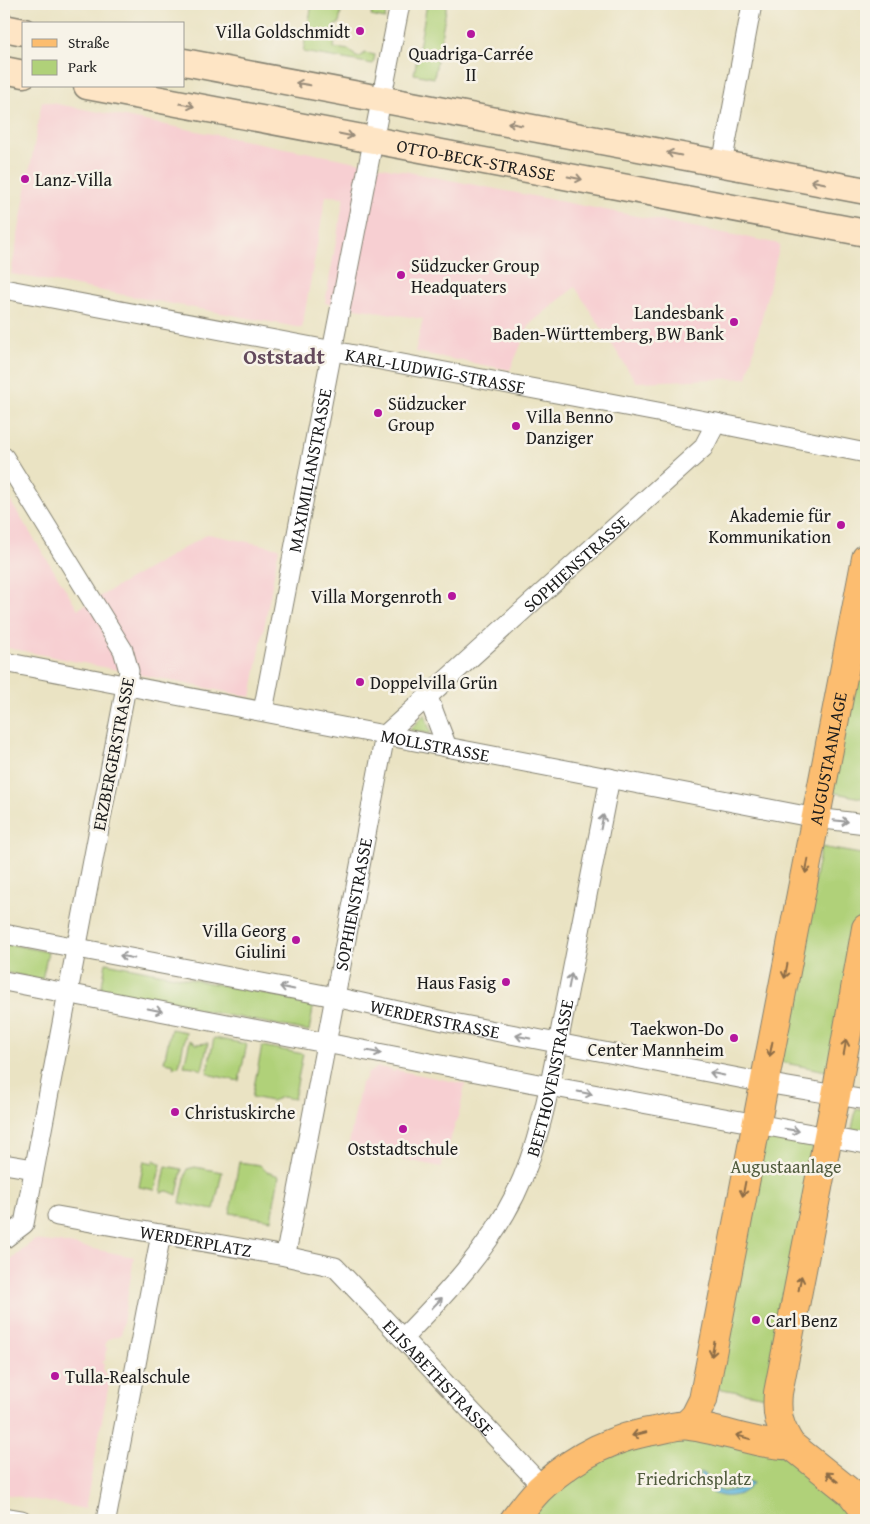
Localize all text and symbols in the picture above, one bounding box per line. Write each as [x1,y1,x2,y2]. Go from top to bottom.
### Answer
place label: Villa Goldschmidt [215,18,351,45]
legend [22,22,185,88]
marker: Villa Goldschmidt [354,25,366,37]
marker: Quadriga-Carrée II [465,28,477,40]
text: Straße [68,32,110,53]
place label: Quadriga-Carrée II [409,40,533,88]
text: Park [68,56,97,77]
one-way arrow [296,78,312,88]
one-way arrow [178,101,194,110]
one-way arrow [507,118,523,128]
one-way arrow [338,131,354,140]
street label: OTTO-BECK-STRASSE [394,131,558,188]
one-way arrow [666,149,682,159]
place label: Lanz-Villa [35,166,112,193]
marker: Lanz-Villa [19,173,31,185]
one-way arrow [566,174,582,184]
one-way arrow [811,177,827,187]
place label: Südzucker Group Headquaters [411,252,540,300]
marker: Südzucker Group Headquaters [395,269,407,281]
place label: Landesbank Baden-Württemberg, BW Bank [493,299,725,347]
marker: Landesbank Baden-Württemberg, BW Bank [728,316,740,328]
district label: Oststadt [243,340,325,372]
street label: KARL-LUDWIG-STRASSE [343,340,528,400]
street label: MAXIMILIANSTRASSE [280,386,338,555]
place label: Südzucker Group [388,390,467,438]
place label: Villa Benno Danziger [526,403,613,451]
marker: Südzucker Group [372,407,384,419]
marker: Villa Benno Danziger [510,420,522,432]
place label: Akademie für Kommunikation [709,502,832,550]
street label: SOPHIENSTRASSE [517,508,635,618]
marker: Akademie für Kommunikation [835,519,847,531]
place label: Villa Morgenroth [311,583,442,610]
marker: Villa Morgenroth [446,590,458,602]
place label: Doppelvilla Grün [370,669,498,696]
street label: ERZBERGERSTRASSE [85,675,141,833]
marker: Doppelvilla Grün [354,676,366,688]
street label: AUGUSTAANLAGE [801,690,853,827]
street label: MOLLSTRASSE [378,721,492,768]
one-way arrow [597,814,607,830]
one-way arrow [833,816,849,826]
street label: SOPHIENSTRASSE [327,836,379,973]
one-way arrow [802,858,811,874]
place label: Villa Georg Giulini [202,917,286,965]
marker: Villa Georg Giulini [290,934,302,946]
one-way arrow [120,951,136,961]
one-way arrow [781,963,791,979]
place label: Haus Fasig [417,969,496,996]
one-way arrow [566,974,575,990]
marker: Haus Fasig [500,976,512,988]
one-way arrow [279,983,295,992]
street label: WERDERSTRASSE [367,992,502,1045]
street label: BEETHOVENSTRASSE [518,997,580,1160]
one-way arrow [146,1005,162,1015]
place label: Taekwon-Do Center Mannheim [588,1015,724,1063]
one-way arrow [515,1031,531,1041]
marker: Taekwon-Do Center Mannheim [728,1032,740,1044]
one-way arrow [840,1039,850,1055]
one-way arrow [766,1041,775,1057]
one-way arrow [366,1048,382,1057]
one-way arrow [709,1069,725,1078]
one-way arrow [577,1088,593,1098]
place label: Christuskirche [185,1099,295,1126]
marker: Christuskirche [169,1106,181,1118]
marker: Oststadtschule [397,1123,409,1135]
one-way arrow [784,1126,800,1136]
place label: Oststadtschule [348,1135,458,1162]
park label: Augustaanlage [731,1153,841,1180]
one-way arrow [738,1181,748,1197]
street label: WERDERPLATZ [138,1217,254,1263]
one-way arrow [795,1275,805,1291]
one-way arrow [431,1297,443,1309]
place label: Carl Benz [766,1307,837,1334]
street label: ELISABETHSTRASSE [377,1313,501,1441]
marker: Carl Benz [750,1314,762,1326]
one-way arrow [707,1340,717,1356]
place label: Tulla-Realschule [65,1363,190,1390]
marker: Tulla-Realschule [49,1370,61,1382]
one-way arrow [631,1430,647,1439]
one-way arrow [736,1431,752,1441]
park label: Friedrichsplatz [637,1465,751,1492]
one-way arrow [825,1472,838,1483]

